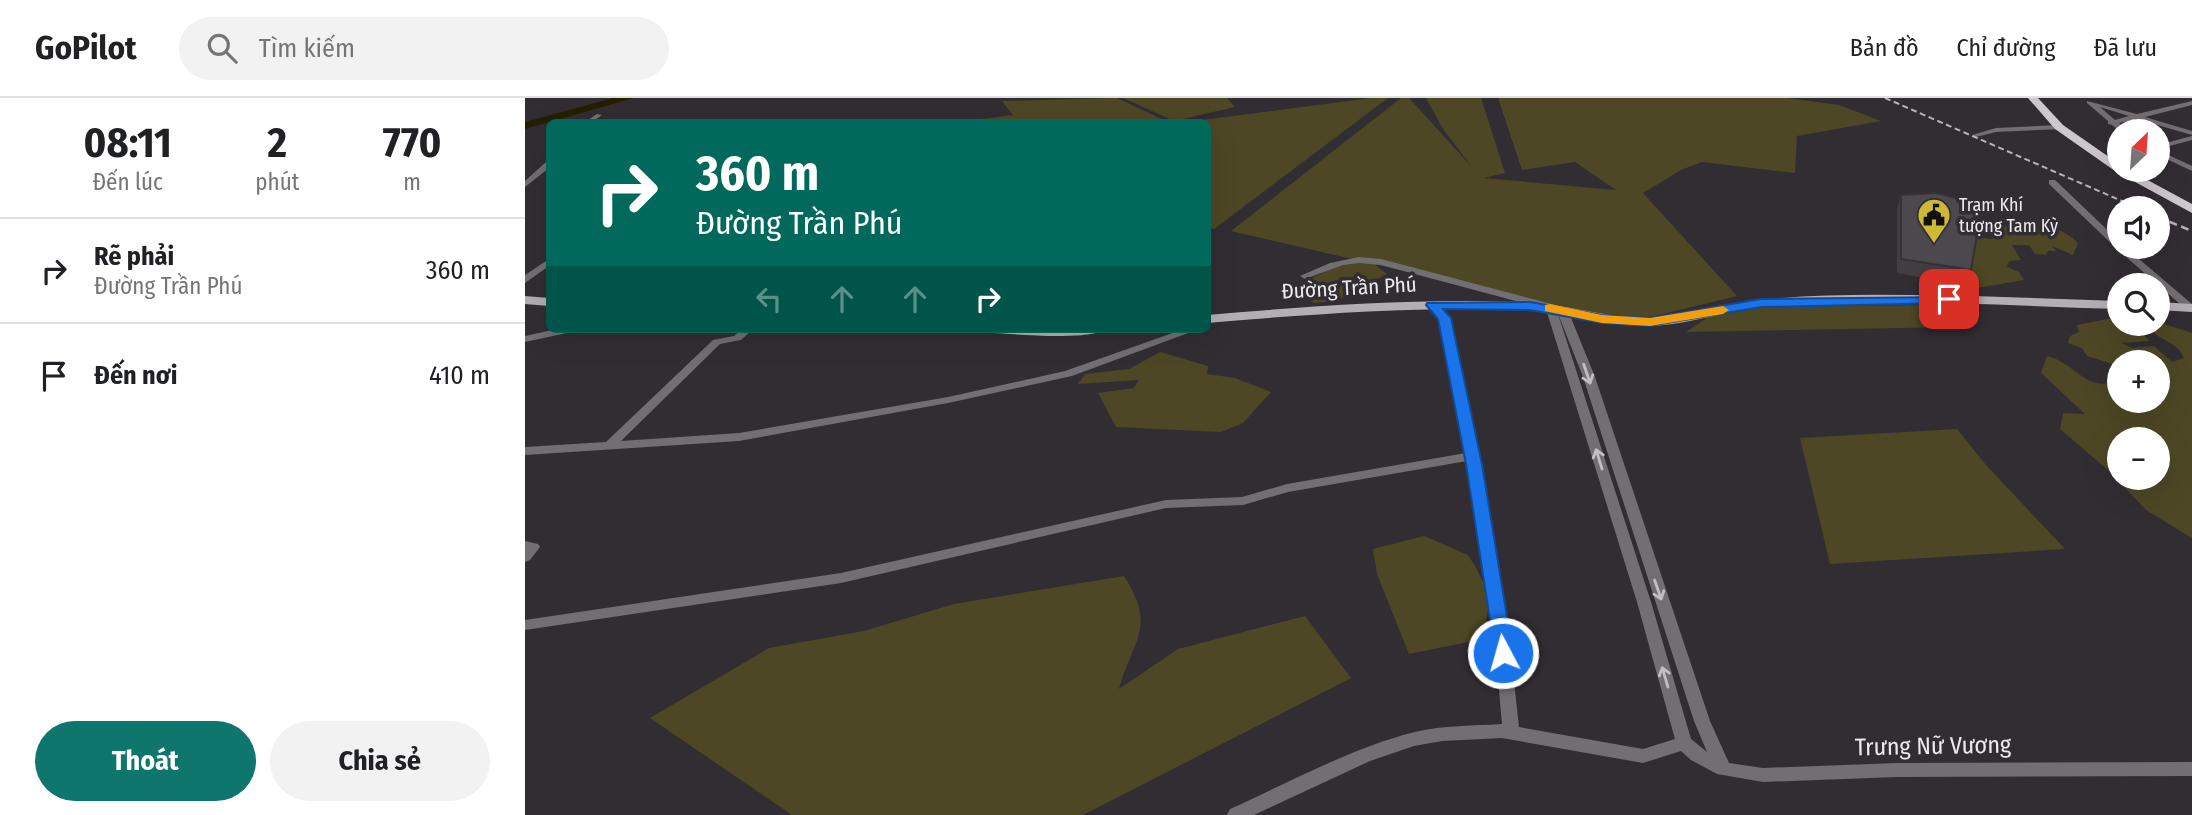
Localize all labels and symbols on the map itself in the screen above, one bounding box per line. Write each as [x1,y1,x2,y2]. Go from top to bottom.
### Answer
north arrow [2107,119,2170,182]
place label: Trạm Khí tượng Tam Kỳ [1959,194,2058,237]
public building icon: Trạm Khí tượng Tam Kỳ [1915,196,1953,245]
pin [1919,269,1979,329]
street label: Đường Trần Phú [1281,271,1417,305]
one-way arrow [1582,362,1594,384]
one-way arrow [1592,448,1605,470]
one-way arrow [1652,579,1665,601]
position arrow [1466,616,1540,690]
one-way arrow [1658,666,1671,688]
street label: Trưng Nữ Vương [1855,731,2012,761]

